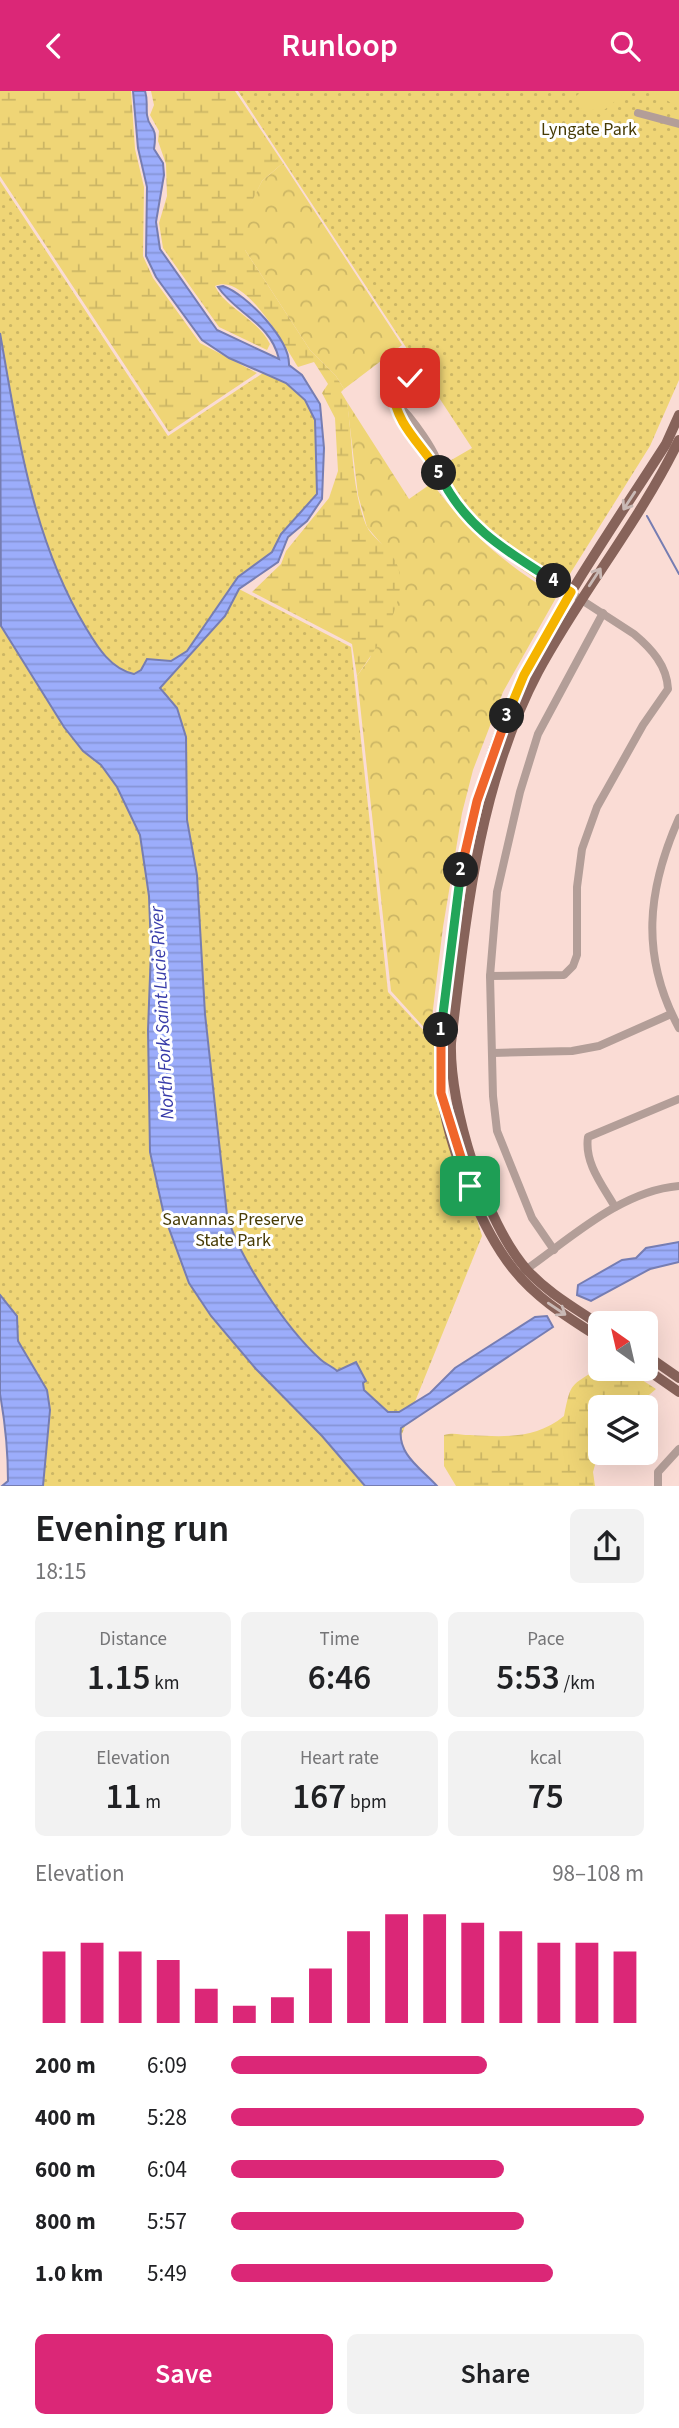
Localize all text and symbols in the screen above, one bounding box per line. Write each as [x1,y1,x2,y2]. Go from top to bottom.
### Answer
text: Runloop [281,23,398,69]
icon: back [35,27,73,65]
icon: search [606,27,644,65]
park label: Lyngate Park [541,117,637,142]
pin [380,348,440,408]
icon: check [391,359,429,397]
pin: 5 [422,455,457,491]
text: 5 [433,459,444,486]
one-way arrow [622,491,636,511]
pin: 4 [536,563,572,599]
text: 4 [548,567,559,594]
one-way arrow [588,567,602,587]
pin: 3 [490,699,524,733]
text: 3 [501,702,512,729]
pin: 2 [444,853,478,887]
text: 2 [455,856,466,883]
water label: North Fork Saint Lucie River [143,904,182,1120]
pin: 1 [424,1013,458,1047]
text: 1 [435,1016,446,1043]
pin [440,1156,500,1216]
icon: arrive [451,1167,489,1205]
park label: Savannas Preserve State Park [162,1207,304,1253]
one-way arrow [547,1302,566,1317]
north arrow [588,1311,658,1381]
map controls [588,1311,658,1465]
button: layers [588,1395,658,1465]
text: Evening run [35,1502,229,1556]
button: share [570,1509,644,1583]
text: 18:15 [35,1555,86,1588]
text: Distance [99,1626,167,1653]
text: Time [319,1626,360,1653]
text: Pace [527,1626,564,1653]
text: 1.15 [87,1653,150,1703]
text: 6:46 [308,1653,371,1703]
text: 5:53 [496,1653,560,1703]
text: km [150,1670,179,1697]
text: /km [560,1670,595,1697]
text: Elevation [96,1745,170,1772]
text: Heart rate [300,1745,379,1772]
text: kcal [530,1745,562,1772]
text: 11 [105,1772,141,1822]
text: 167 [292,1772,346,1822]
text: 75 [528,1772,564,1822]
text: m [141,1789,161,1816]
text: bpm [346,1789,387,1816]
text: Elevation [35,1857,125,1890]
text: 98–108 m [552,1857,644,1890]
text: 200 m [35,2049,96,2082]
text: 6:09 [147,2049,187,2082]
text: 400 m [35,2101,96,2134]
text: 5:28 [147,2101,187,2134]
text: 600 m [35,2153,96,2186]
text: 6:04 [147,2153,187,2186]
text: 800 m [35,2205,96,2238]
text: 5:57 [147,2205,187,2238]
text: 1.0 km [35,2257,103,2290]
text: 5:49 [147,2257,187,2290]
button: Save [35,2334,333,2414]
button: Share [347,2334,644,2414]

